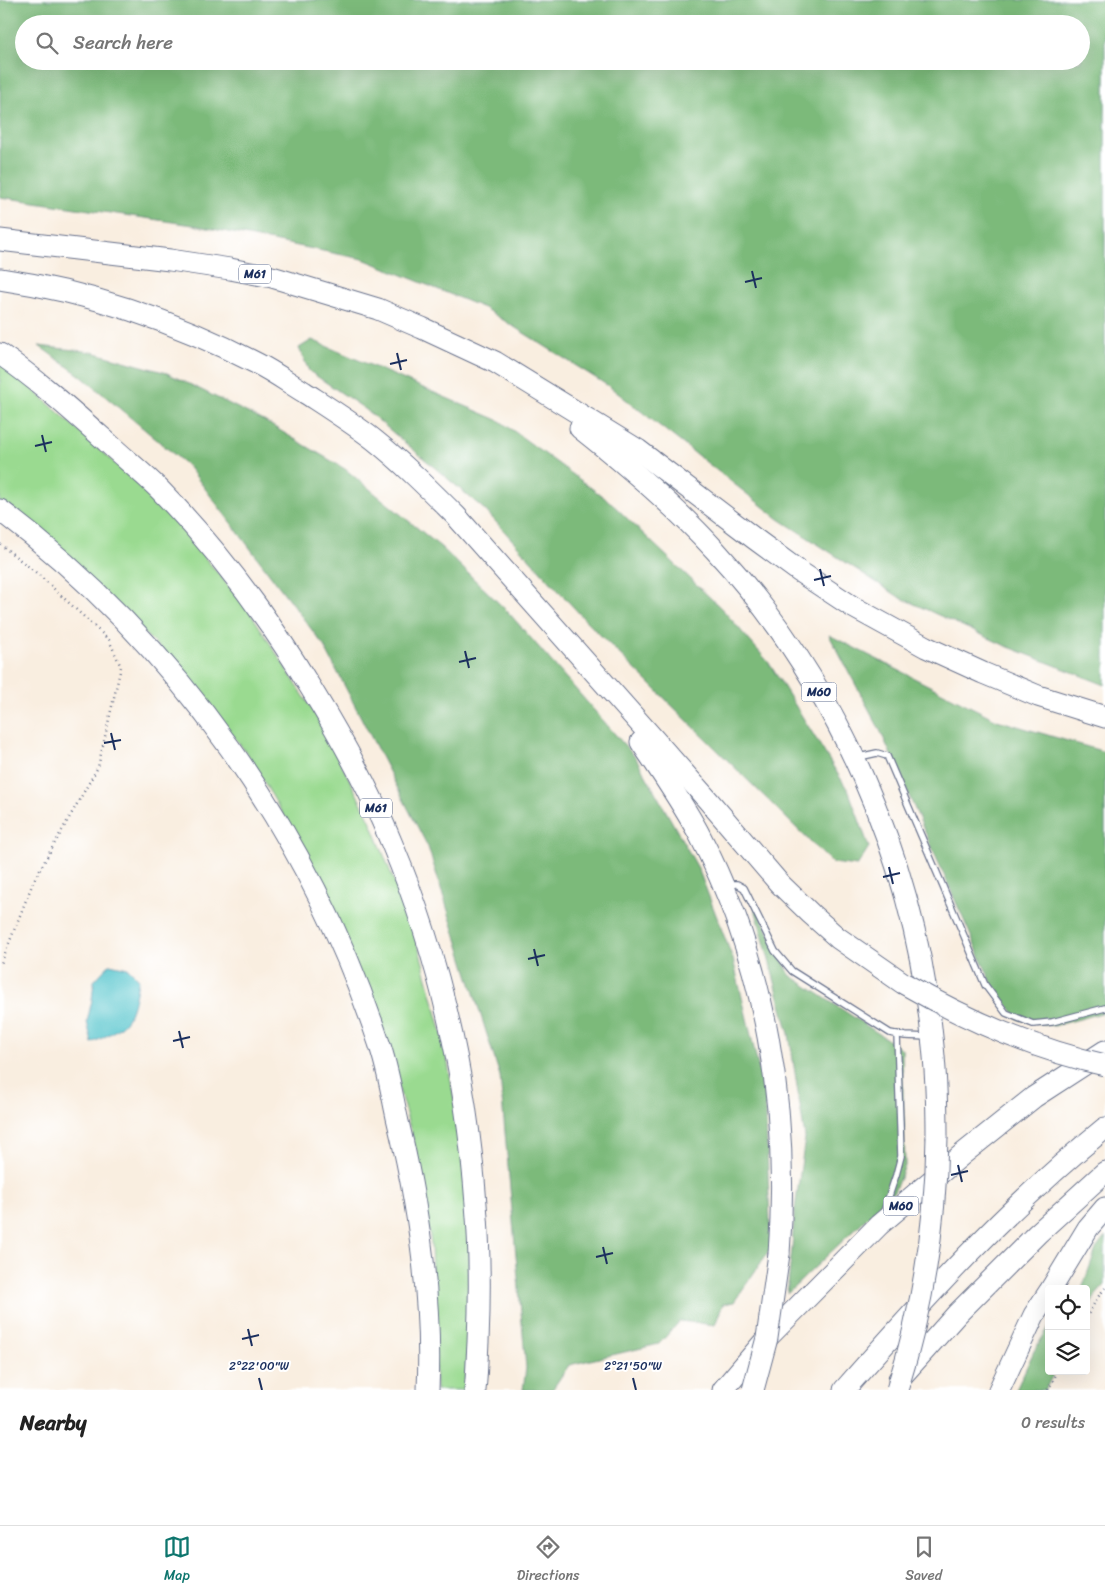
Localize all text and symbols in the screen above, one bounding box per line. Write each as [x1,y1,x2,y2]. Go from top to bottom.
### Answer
search box [15,15,1090,70]
text: Search here [73,26,173,59]
icon: search [33,29,61,57]
road number: M61 [239,264,271,284]
road number: M60 [802,682,836,702]
road number: M61 [360,798,392,818]
road number: M60 [884,1196,918,1216]
map controls [1045,1285,1090,1375]
button: locate [1045,1285,1090,1330]
button: layers [1045,1330,1090,1375]
text: 2°22'00"W [229,1355,290,1377]
text: 2°21'50"W [604,1355,663,1377]
text: Nearby [20,1404,86,1442]
text: 0 results [1021,1408,1085,1437]
tab: Map [163,1533,191,1588]
tab: Directions [517,1533,579,1588]
tab: Saved [905,1533,942,1588]

